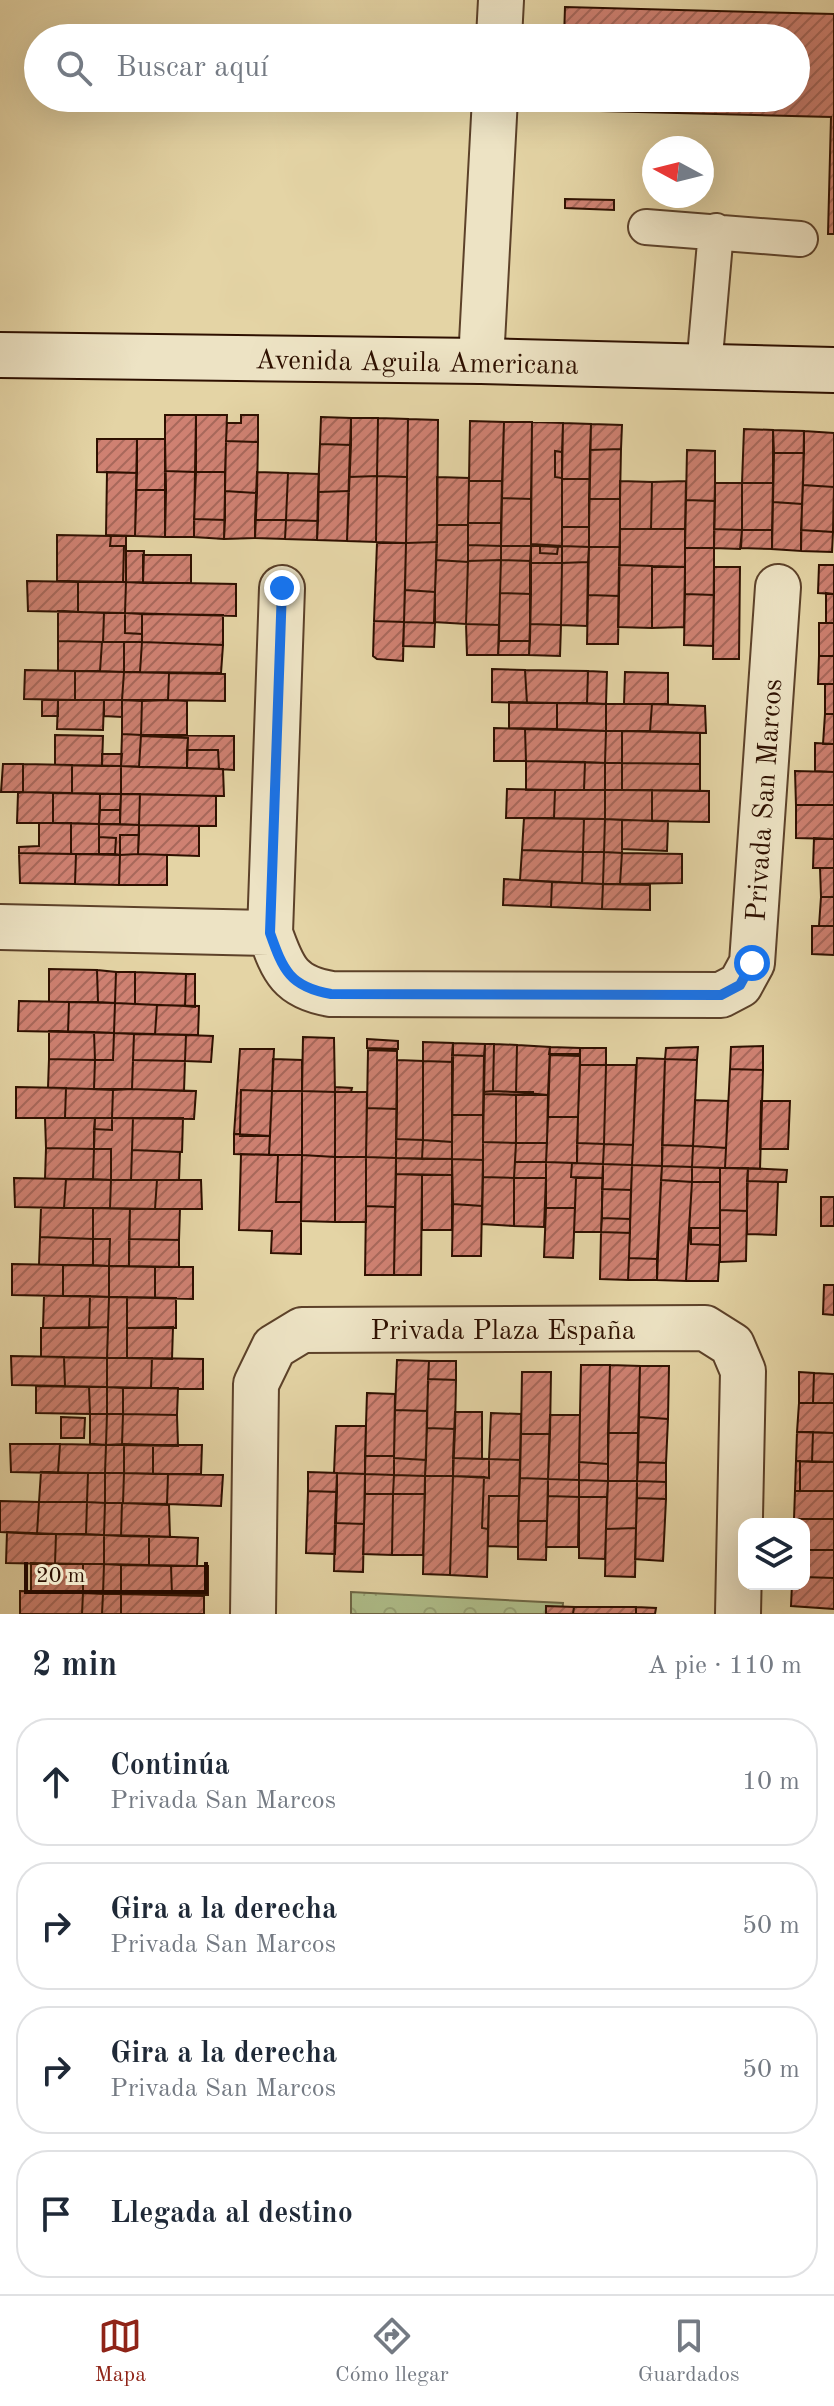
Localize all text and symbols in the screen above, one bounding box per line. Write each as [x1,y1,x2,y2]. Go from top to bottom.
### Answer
search box [24,24,810,112]
icon: search [52,46,96,90]
text: Buscar aquí [116,53,268,83]
north arrow [642,136,714,208]
street label: Avenida Aguila Americana [255,347,579,381]
route end [264,570,300,606]
street label: Privada San Marcos [744,678,788,923]
route start [734,945,770,981]
street label: Privada Plaza España [370,1318,636,1346]
map controls [738,1518,810,1590]
button: layers [738,1518,810,1590]
scale bar [24,1558,208,1594]
text: 20 m [36,1565,85,1587]
text: 2 min [32,1649,117,1683]
text: A pie · 110 m [647,1653,802,1679]
text: Continúa [110,1751,230,1781]
icon: ahead [34,1760,78,1804]
text: 10 m [742,1769,800,1795]
text: Privada San Marcos [110,1788,336,1814]
text: Gira a la derecha [110,1895,337,1925]
icon: right [34,1904,78,1948]
text: 50 m [742,1913,800,1939]
text: Privada San Marcos [110,1932,336,1958]
text: Gira a la derecha [110,2039,337,2069]
icon: right [34,2048,78,2092]
text: 50 m [742,2057,800,2083]
text: Privada San Marcos [110,2076,336,2102]
icon: arrive [34,2192,78,2236]
text: Llegada al destino [110,2199,353,2229]
tab: Mapa [94,2314,146,2389]
tab: Cómo llegar [335,2314,449,2389]
tab: Guardados [638,2314,740,2389]

